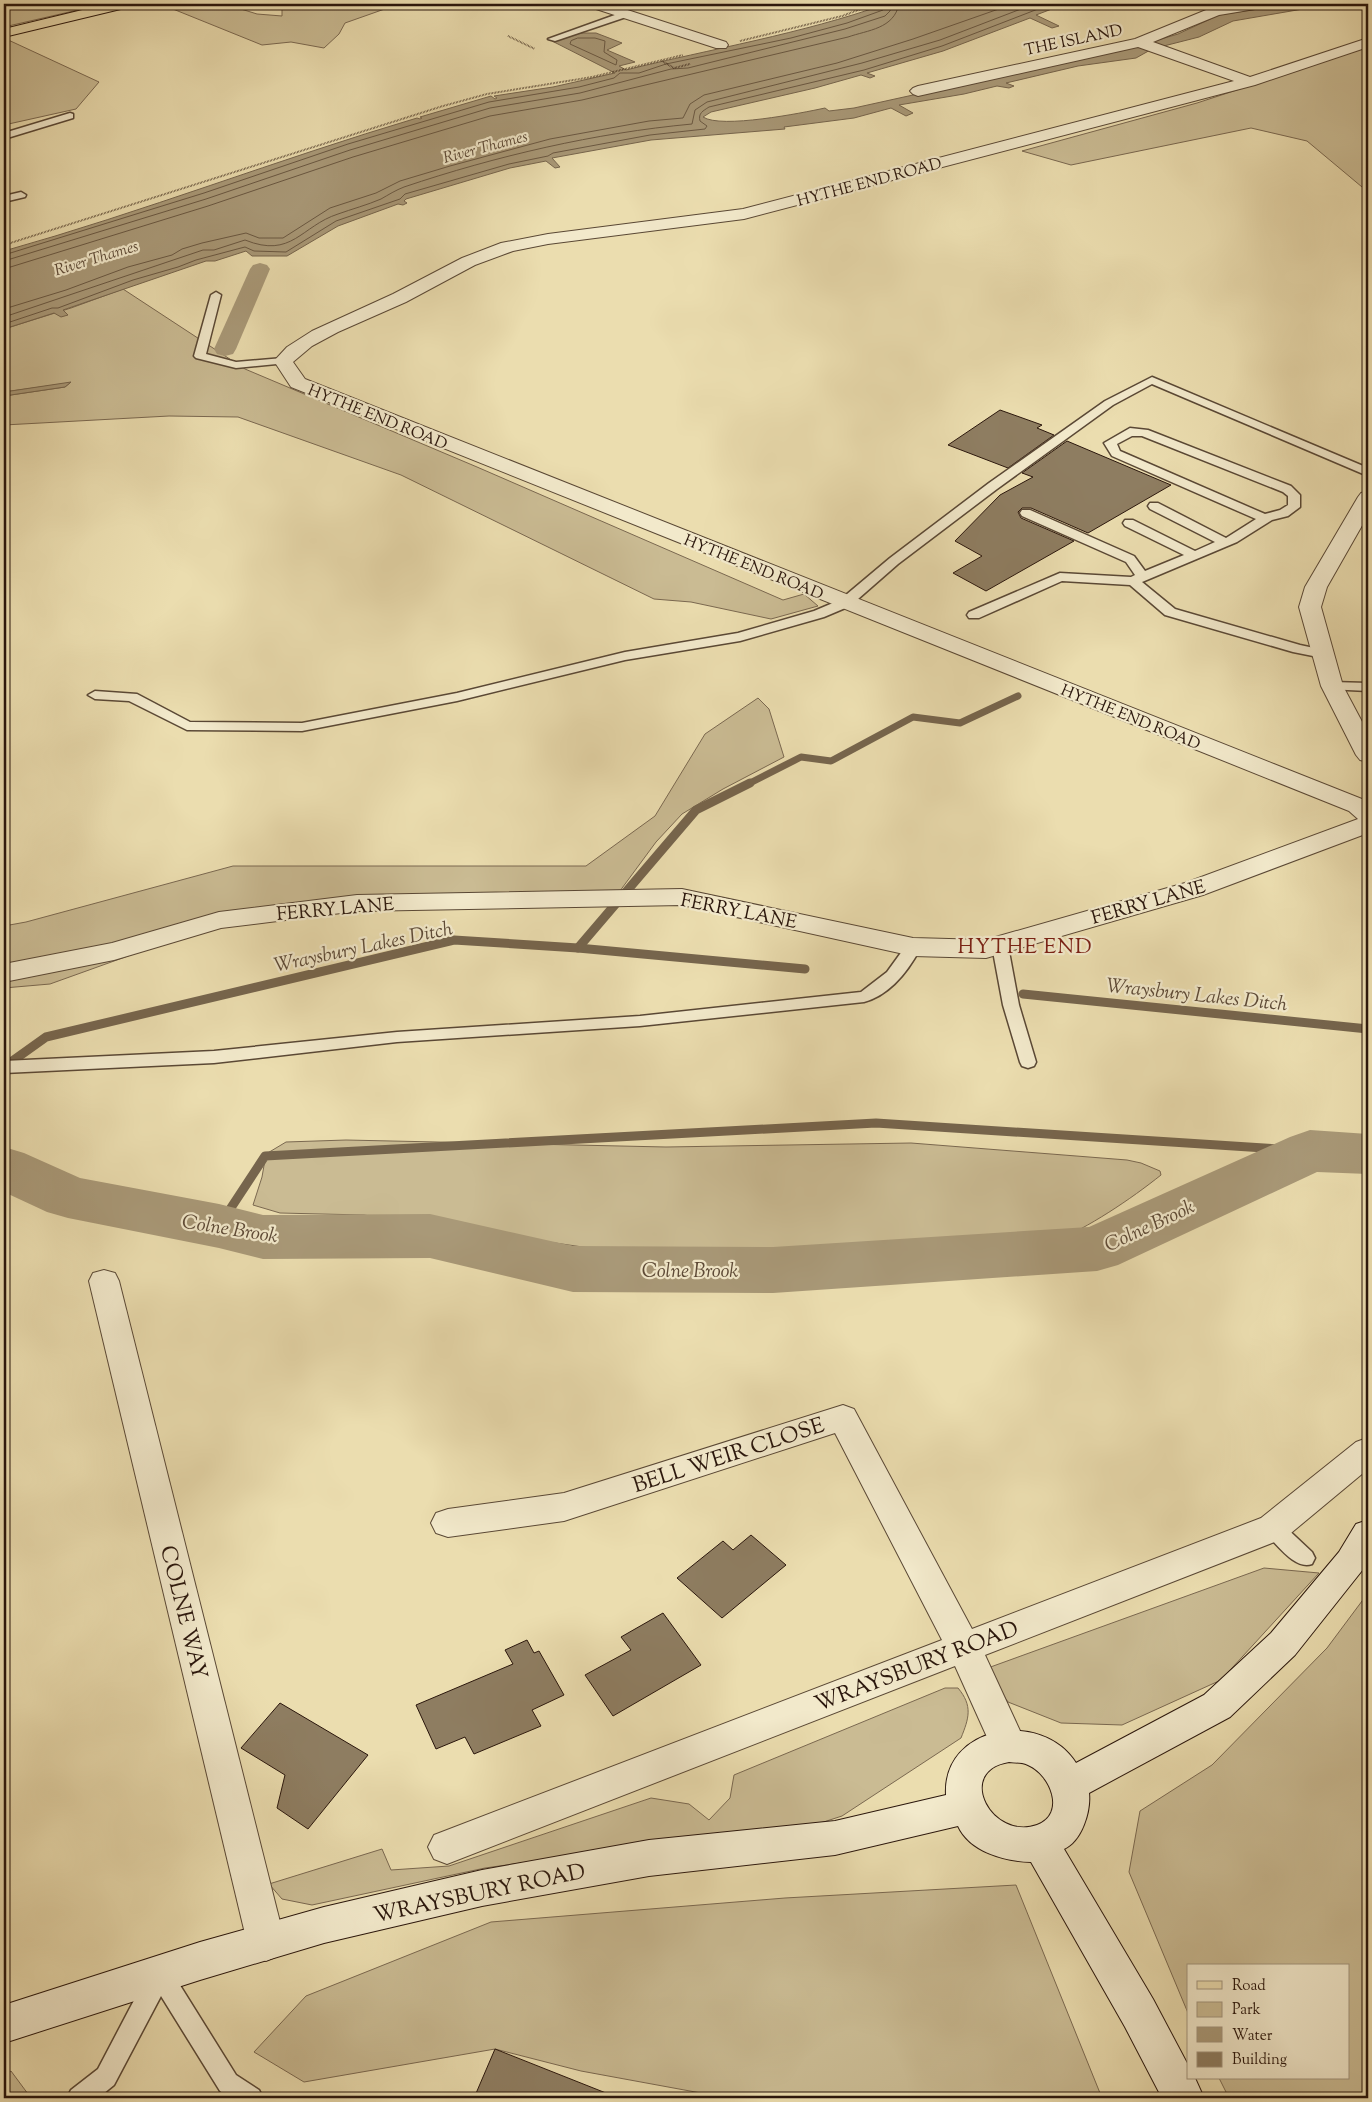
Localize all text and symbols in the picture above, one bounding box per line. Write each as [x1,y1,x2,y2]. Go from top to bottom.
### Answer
street label: THE ISLAND [1022,20,1125,63]
water label: River Thames [441,126,530,171]
street label: HYTHE END ROAD [795,153,945,214]
water label: River Thames [52,236,142,283]
street label: HYTHE END ROAD [304,380,450,457]
street label: HYTHE END ROAD [680,530,826,607]
street label: HYTHE END ROAD [1057,680,1203,757]
street label: FERRY LANE [1088,874,1210,933]
street label: FERRY LANE [678,888,799,937]
street label: FERRY LANE [275,892,396,929]
water label: Wraysbury Lakes Ditch [272,915,456,982]
district label: HYTHE END [957,933,1093,963]
water label: Wraysbury Lakes Ditch [1105,973,1289,1020]
water label: Colne Brook [1100,1194,1200,1261]
water label: Colne Brook [180,1209,280,1252]
water label: Colne Brook [642,1258,738,1287]
street label: BELL WEIR CLOSE [629,1411,829,1503]
street label: COLNE WAY [150,1542,214,1683]
street label: WRAYSBURY ROAD [810,1614,1024,1721]
street label: WRAYSBURY ROAD [371,1857,589,1933]
legend [1187,1964,1350,2080]
text: Road [1232,1976,1266,1997]
text: Park [1232,2000,1261,2021]
text: Water [1232,2026,1273,2047]
text: Building [1232,2050,1287,2071]

